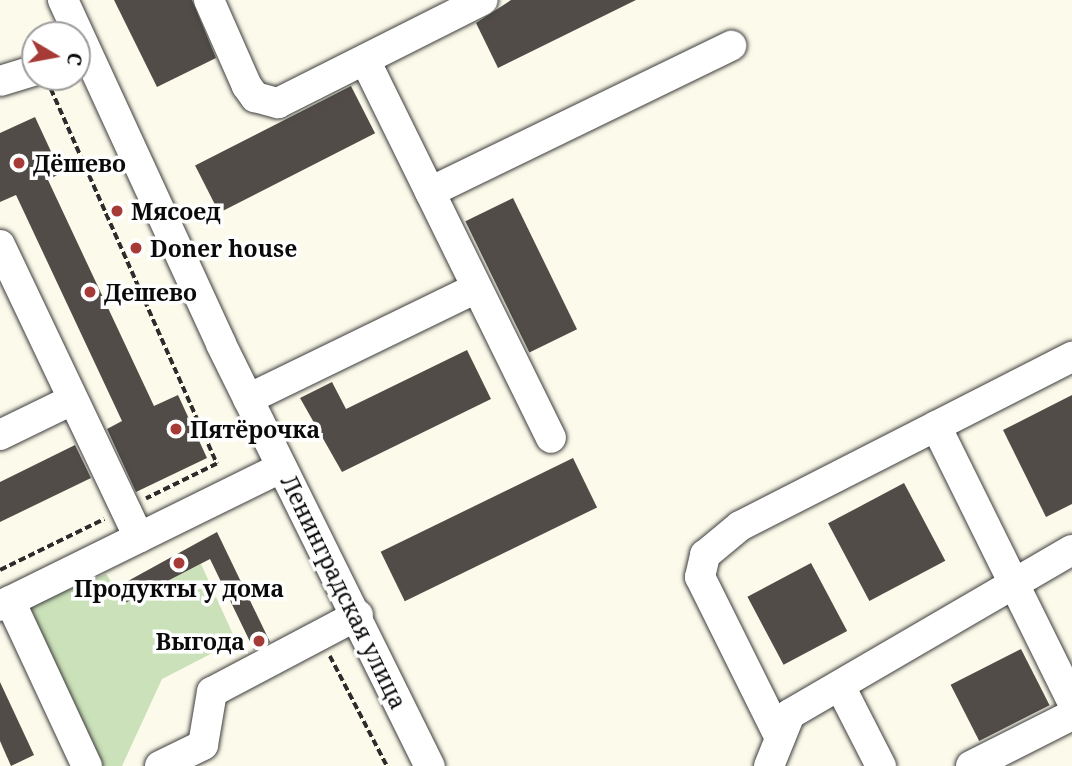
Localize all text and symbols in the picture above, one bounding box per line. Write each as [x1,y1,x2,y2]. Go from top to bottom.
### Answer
north arrow [21,21,91,91]
text: С [61,51,89,68]
place label: Дёшево [33,149,126,177]
marker: Дёшево [11,155,27,171]
place label: Мясоед [131,197,221,225]
marker: Мясоед [109,203,125,219]
place label: Doner house [150,234,297,262]
marker: Doner house [128,240,144,256]
place label: Дешево [104,278,197,306]
marker: Дешево [82,284,98,300]
place label: Пятёрочка [190,415,320,443]
marker: Пятёрочка [168,421,184,437]
street label: Ленинградская улица [275,471,413,713]
marker: Продукты у дома [171,555,187,571]
place label: Продукты у дома [74,574,284,602]
place label: Выгода [155,627,245,655]
marker: Выгода [251,633,267,649]

